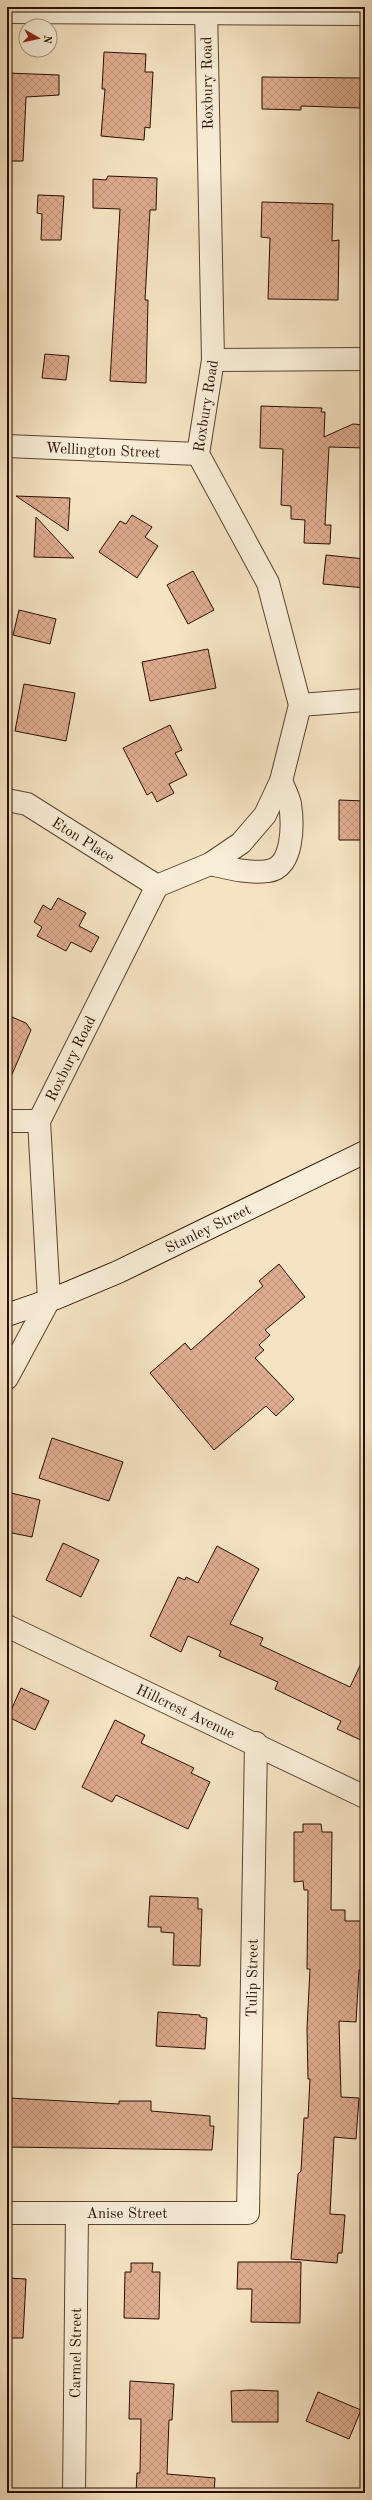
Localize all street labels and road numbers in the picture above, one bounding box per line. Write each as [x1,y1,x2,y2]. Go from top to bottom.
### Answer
street label: Roxbury Road [200,36,217,130]
street label: Roxbury Road [192,359,222,453]
street label: Wellington Street [45,442,160,461]
street label: Eton Place [49,816,116,866]
street label: Roxbury Road [44,1014,99,1104]
street label: Stanley Street [163,1203,254,1257]
street label: Hillcrest Avenue [133,1683,237,1743]
street label: Tulip Street [245,1939,262,2018]
street label: Anise Street [86,2207,168,2222]
street label: Carmel Street [69,2308,85,2398]

